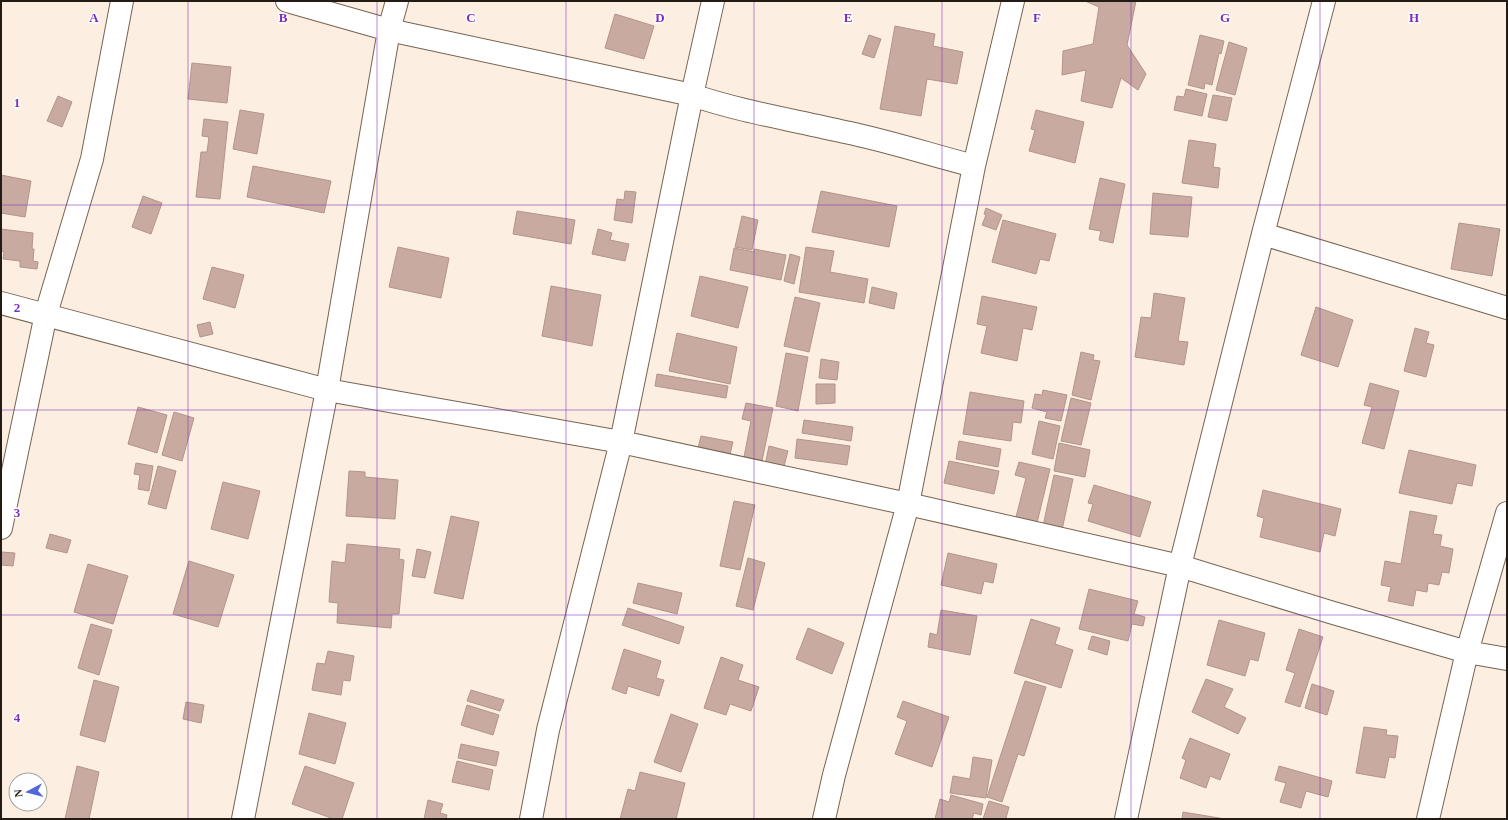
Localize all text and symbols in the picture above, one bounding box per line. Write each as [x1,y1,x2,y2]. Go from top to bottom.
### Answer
text: A [89,10,99,25]
text: B [279,10,288,25]
text: C [466,10,476,25]
text: D [655,10,665,25]
text: E [844,10,852,25]
text: F [1033,10,1041,25]
text: G [1220,10,1230,25]
text: H [1409,10,1419,25]
text: 1 [14,95,20,110]
text: 2 [14,300,20,315]
text: 3 [14,505,21,520]
text: 4 [14,710,21,725]
north arrow [8,772,48,812]
text: N [12,788,25,798]

